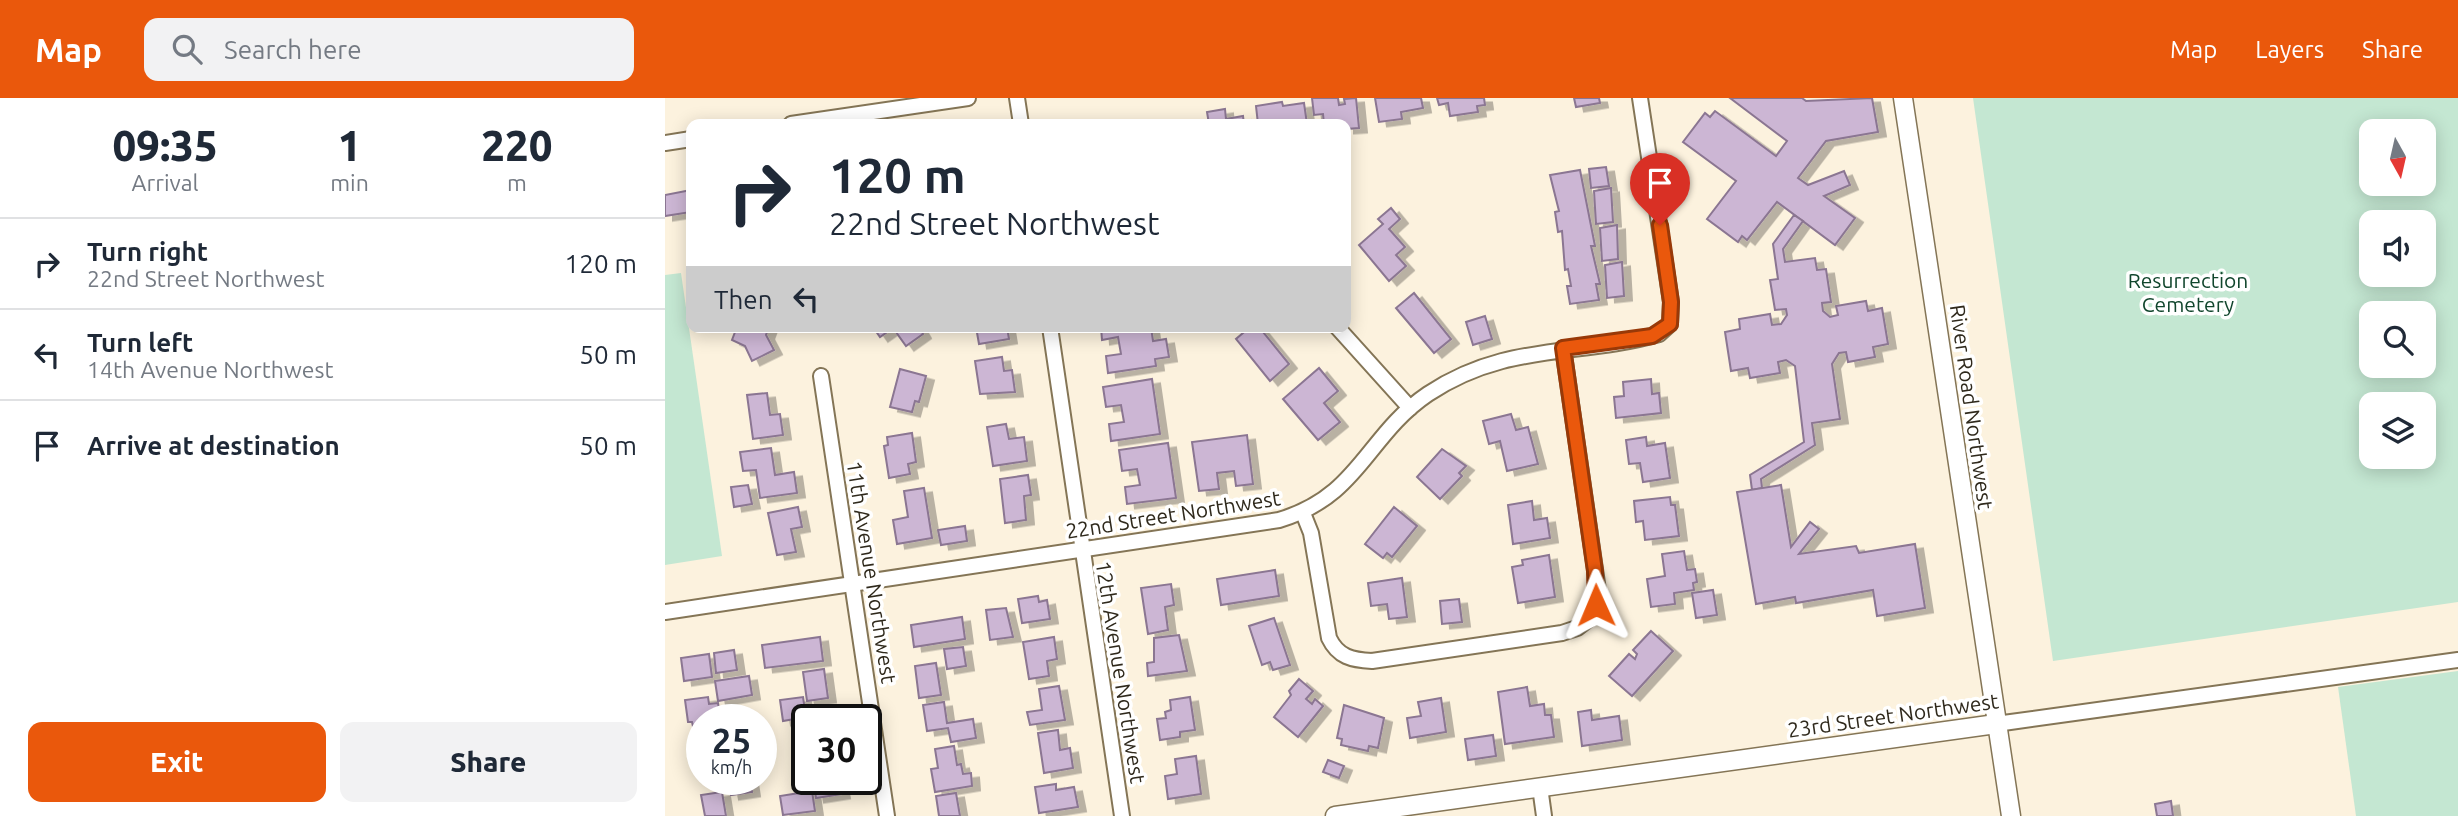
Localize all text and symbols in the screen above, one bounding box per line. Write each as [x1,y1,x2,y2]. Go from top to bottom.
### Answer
search box [144,18,634,81]
icon: search [168,30,206,68]
text: Map [35,31,102,68]
text: Search here [224,35,362,64]
text: Map [2170,36,2217,63]
text: Layers [2255,36,2324,63]
text: Share [2362,36,2423,63]
north arrow [2359,119,2436,196]
map controls [2359,119,2436,469]
text: 09:35 [113,122,218,169]
text: 1 [338,122,361,169]
text: 220 [481,122,552,169]
icon: right [714,147,805,238]
text: 120 m [829,147,966,202]
pin [1630,153,1690,225]
icon: arrive [1641,164,1679,202]
text: Arrival [132,170,199,195]
text: min [330,170,369,195]
text: m [507,170,527,195]
text: 22nd Street Northwest [829,205,1160,241]
button: sound [2359,210,2436,287]
text: Turn right [87,237,208,266]
icon: right [28,245,66,283]
text: 120 m [565,249,637,278]
text: 22nd Street Northwest [87,266,325,291]
park label: Resurrection Cemetery [2128,268,2248,316]
icon: left [787,280,825,318]
text: Then [714,285,773,314]
button: search [2359,301,2436,378]
street label: River Road Northwest [1946,303,1998,511]
text: Turn left [87,328,193,357]
icon: left [28,336,66,374]
text: 50 m [579,340,637,369]
text: 14th Avenue Northwest [87,357,333,382]
button: layers [2359,392,2436,469]
icon: arrive [28,427,66,465]
text: Arrive at destination [87,431,340,460]
text: 50 m [579,431,637,460]
street label: 11th Avenue Northwest [843,459,901,685]
street label: 22nd Street Northwest [1064,485,1282,543]
street label: 12th Avenue Northwest [1092,559,1150,785]
position arrow [1559,568,1633,642]
street label: 23rd Street Northwest [1786,688,2000,742]
speed limit sign: 30 [791,704,882,795]
text: 25 [712,720,751,760]
button: Exit [28,722,326,802]
button: Share [340,722,637,802]
text: km/h [711,757,752,777]

